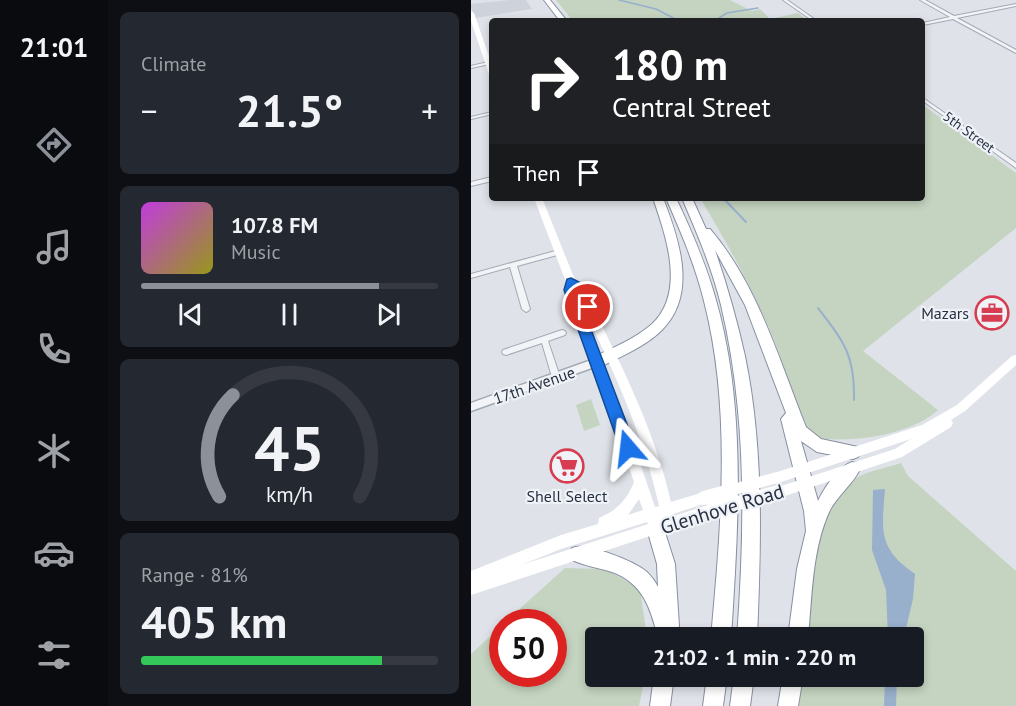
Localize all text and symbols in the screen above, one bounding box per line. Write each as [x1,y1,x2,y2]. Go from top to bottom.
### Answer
text: 21:01 [20,30,88,64]
text: 180 m [612,37,728,92]
icon: right [513,42,591,120]
text: Climate [141,51,207,77]
text: 21.5° [236,81,343,139]
text: − [141,89,158,132]
text: + [421,89,438,132]
text: Central Street [612,90,771,124]
street label: 5th Street [940,107,999,157]
icon: directions [33,124,75,166]
icon: arrive [572,156,605,189]
text: Then [513,159,560,187]
text: 107.8 FM [231,211,318,239]
icon: music [33,226,75,268]
text: Music [231,239,280,265]
pin [562,281,613,332]
icon: arrive [571,290,604,323]
office icon: Mazars [974,295,1010,331]
icon: previous [174,298,207,331]
icon: pause [273,298,306,331]
icon: next [372,298,405,331]
place label: Mazars [921,303,969,323]
icon: phone [33,328,75,370]
street label: 17th Avenue [491,362,577,408]
text: 45 [254,407,325,488]
position arrow [596,416,660,480]
icon: climate [33,430,75,472]
supermarket icon: Shell Select [549,448,585,484]
street label: Glenhove Road [657,478,787,540]
text: km/h [266,480,313,508]
place label: Shell Select [527,486,608,506]
icon: car [33,532,75,574]
text: Range · 81% [141,562,248,588]
text: 405 km [141,592,287,650]
speed limit sign: 50 [489,609,567,687]
icon: filters [33,634,75,676]
text: 21:02 · 1 min · 220 m [653,643,856,671]

